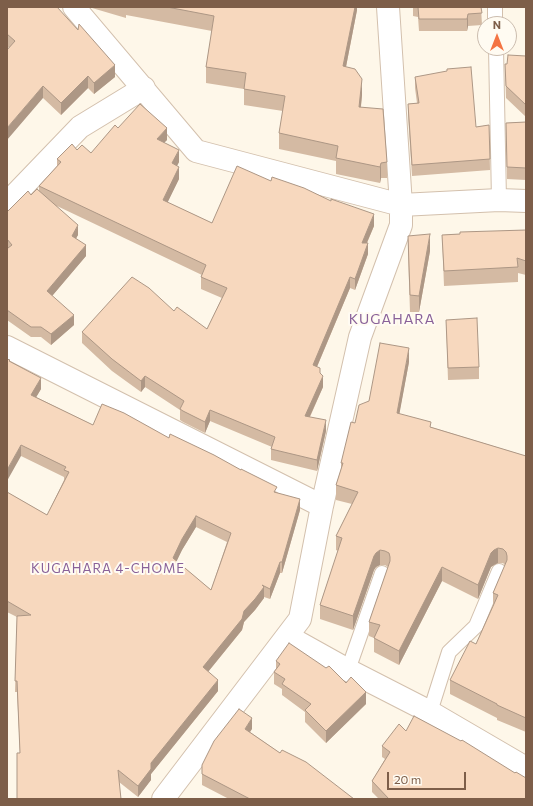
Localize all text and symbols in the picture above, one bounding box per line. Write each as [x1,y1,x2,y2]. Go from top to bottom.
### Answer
north arrow [477,16,517,56]
text: N [493,18,501,31]
district label: KUGAHARA [349,311,435,327]
district label: KUGAHARA 4-CHOME [31,561,185,577]
scale bar [389,764,468,790]
text: 20 m [394,772,421,786]

